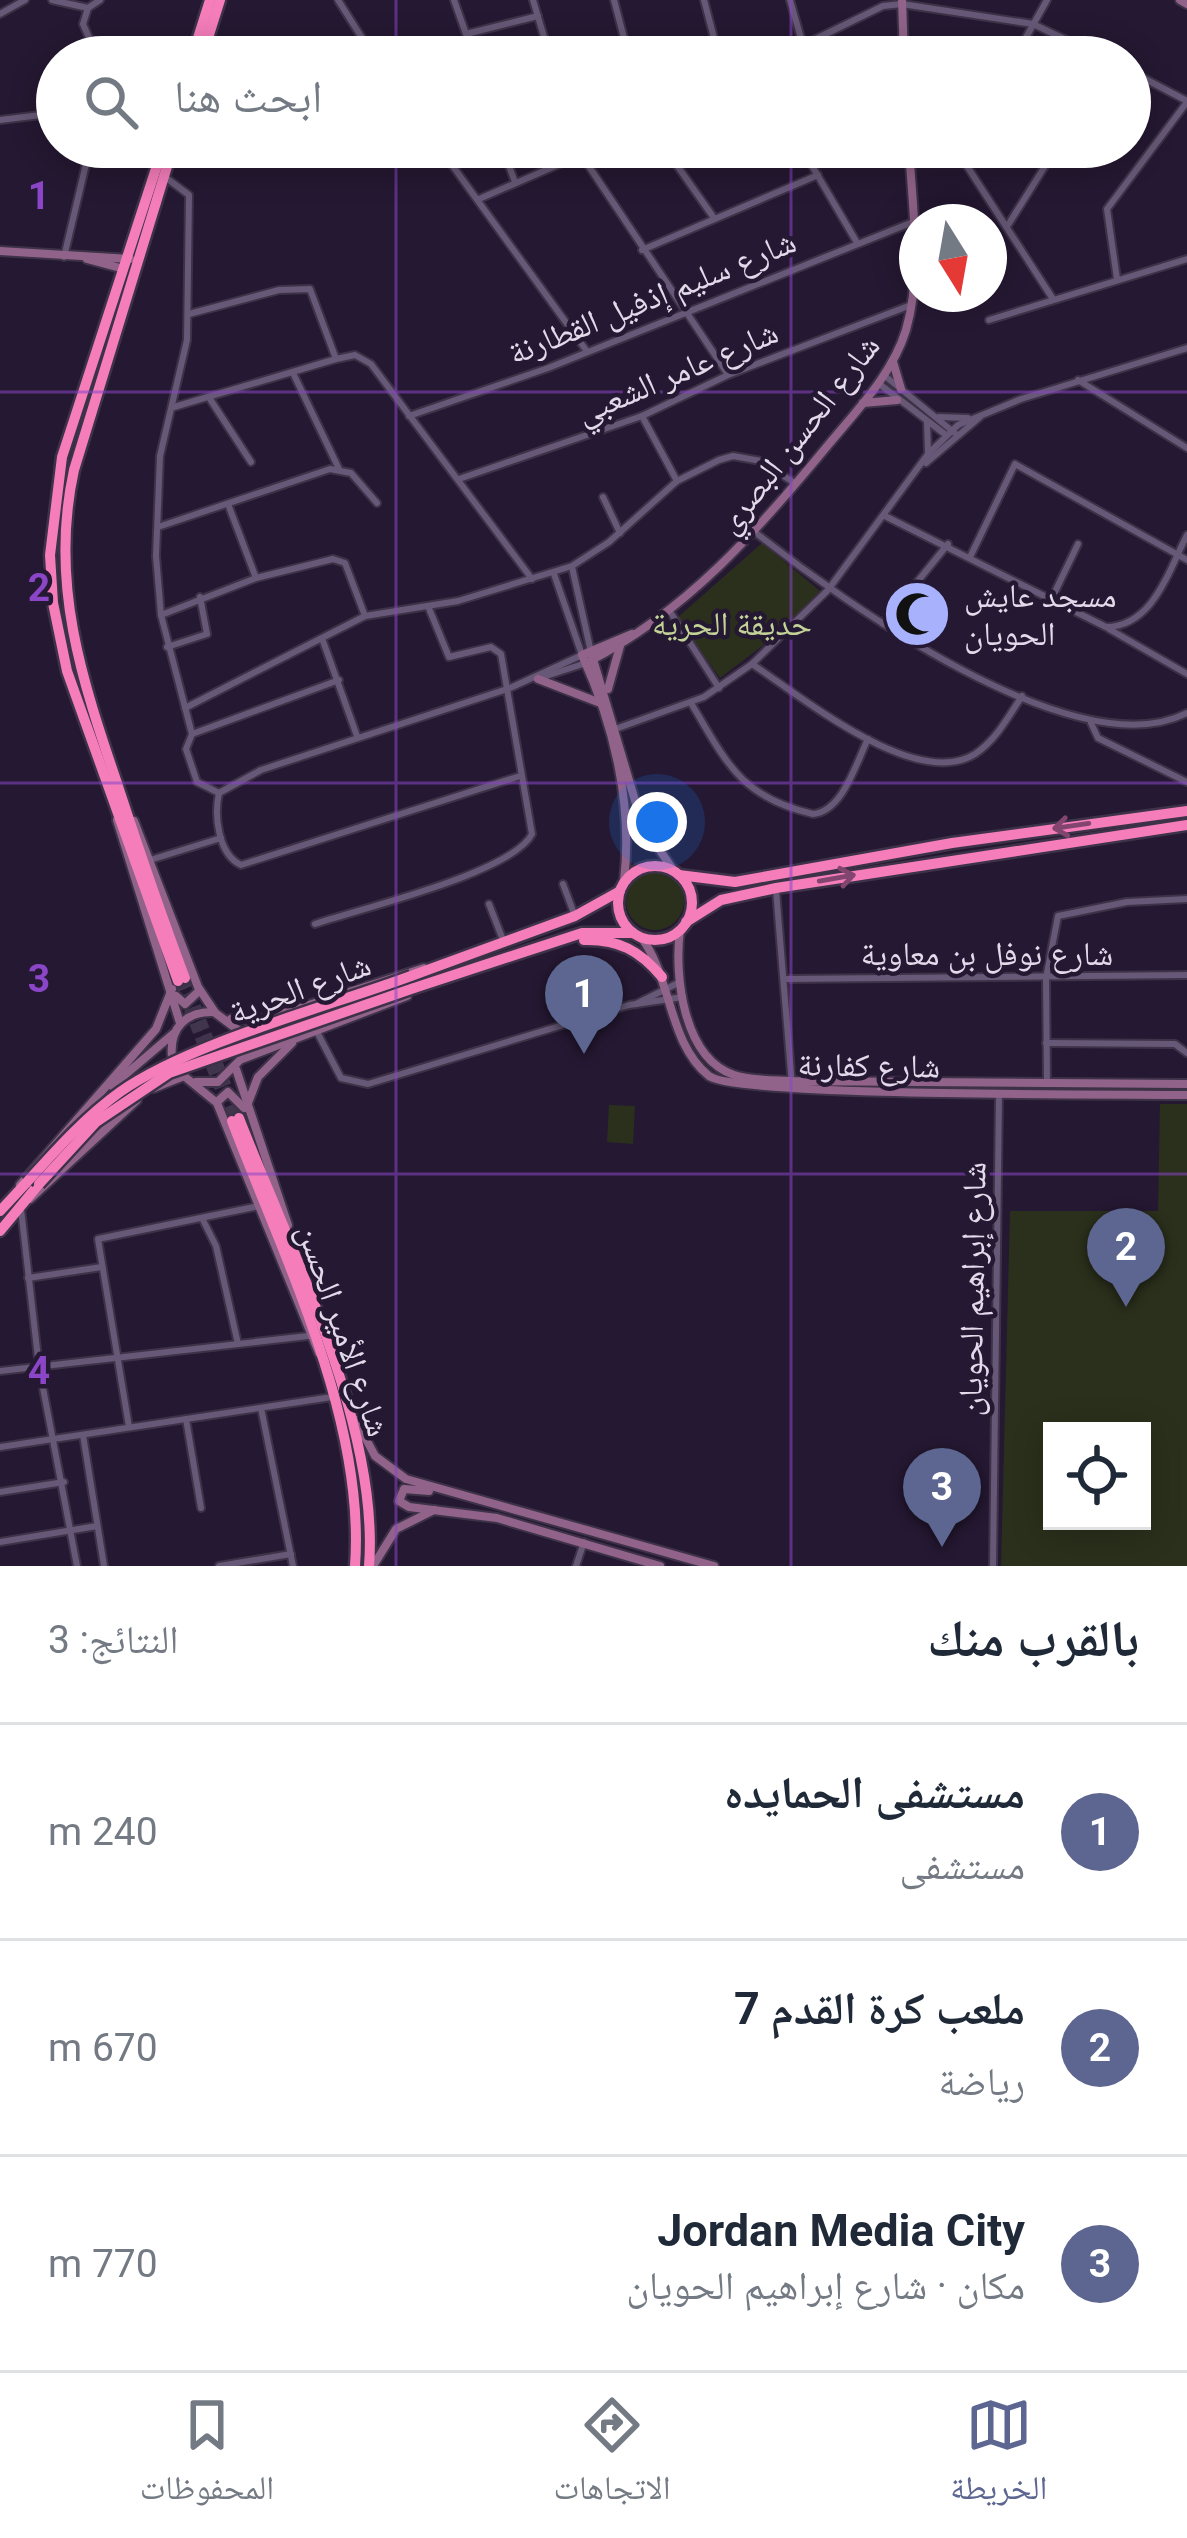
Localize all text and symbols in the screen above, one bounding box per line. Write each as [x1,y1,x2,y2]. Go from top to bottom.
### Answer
search box [36,36,1151,168]
icon: search [78,69,144,135]
text: ابحث هنا [174,70,322,123]
text: 1 [28,173,50,219]
north arrow [899,204,1007,312]
street label: شارع سليم إذفيل القطارنة [503,221,803,375]
street label: شارع عامر الشعبي [570,312,786,438]
street label: شارع الحسن البصري [708,327,893,545]
text: 2 [28,565,50,611]
place label: مسجد عايش الحويان [964,576,1117,654]
mosque icon: مسجد عايش الحويان [882,579,952,649]
park label: حديقة الحرية [652,604,812,643]
your location [627,792,687,852]
one-way arrow [1052,816,1091,838]
one-way arrow [817,865,856,888]
street label: شارع نوفل بن معاوية [861,934,1113,974]
street label: شارع الحرية [224,944,376,1032]
pin: 1 [545,955,623,1054]
text: 3 [28,956,50,1002]
street label: شارع كفارنة [797,1044,941,1087]
street label: شارع إبراهيم الحويان [950,1161,997,1417]
pin: 2 [1087,1208,1165,1307]
street label: شارع الأمير الحسن [288,1219,399,1442]
text: 4 [28,1348,50,1394]
map controls [1043,1422,1151,1530]
button: locate [1043,1422,1151,1530]
pin: 3 [903,1448,981,1547]
text: بالقرب منك [927,1609,1139,1668]
text: النتائج: 3 [48,1617,179,1663]
text: مستشفى الحمايده [724,1766,1025,1819]
text: 240 m [48,1809,158,1855]
text: 1 [1089,1809,1111,1855]
text: مستشفى [900,1843,1025,1889]
text: ملعب كرة القدم 7 [734,1982,1025,2035]
text: 670 m [48,2025,158,2071]
text: 2 [1089,2025,1111,2071]
text: رياضة [938,2059,1025,2105]
text: Jordan Media City [657,2204,1025,2257]
text: 770 m [48,2241,158,2287]
text: 3 [1089,2241,1111,2287]
text: مكان · شارع إبراهيم الحويان [626,2263,1025,2309]
tab: المحفوظات [140,2392,274,2520]
tab: الاتجاهات [553,2392,671,2520]
tab: الخريطة [950,2392,1047,2520]

